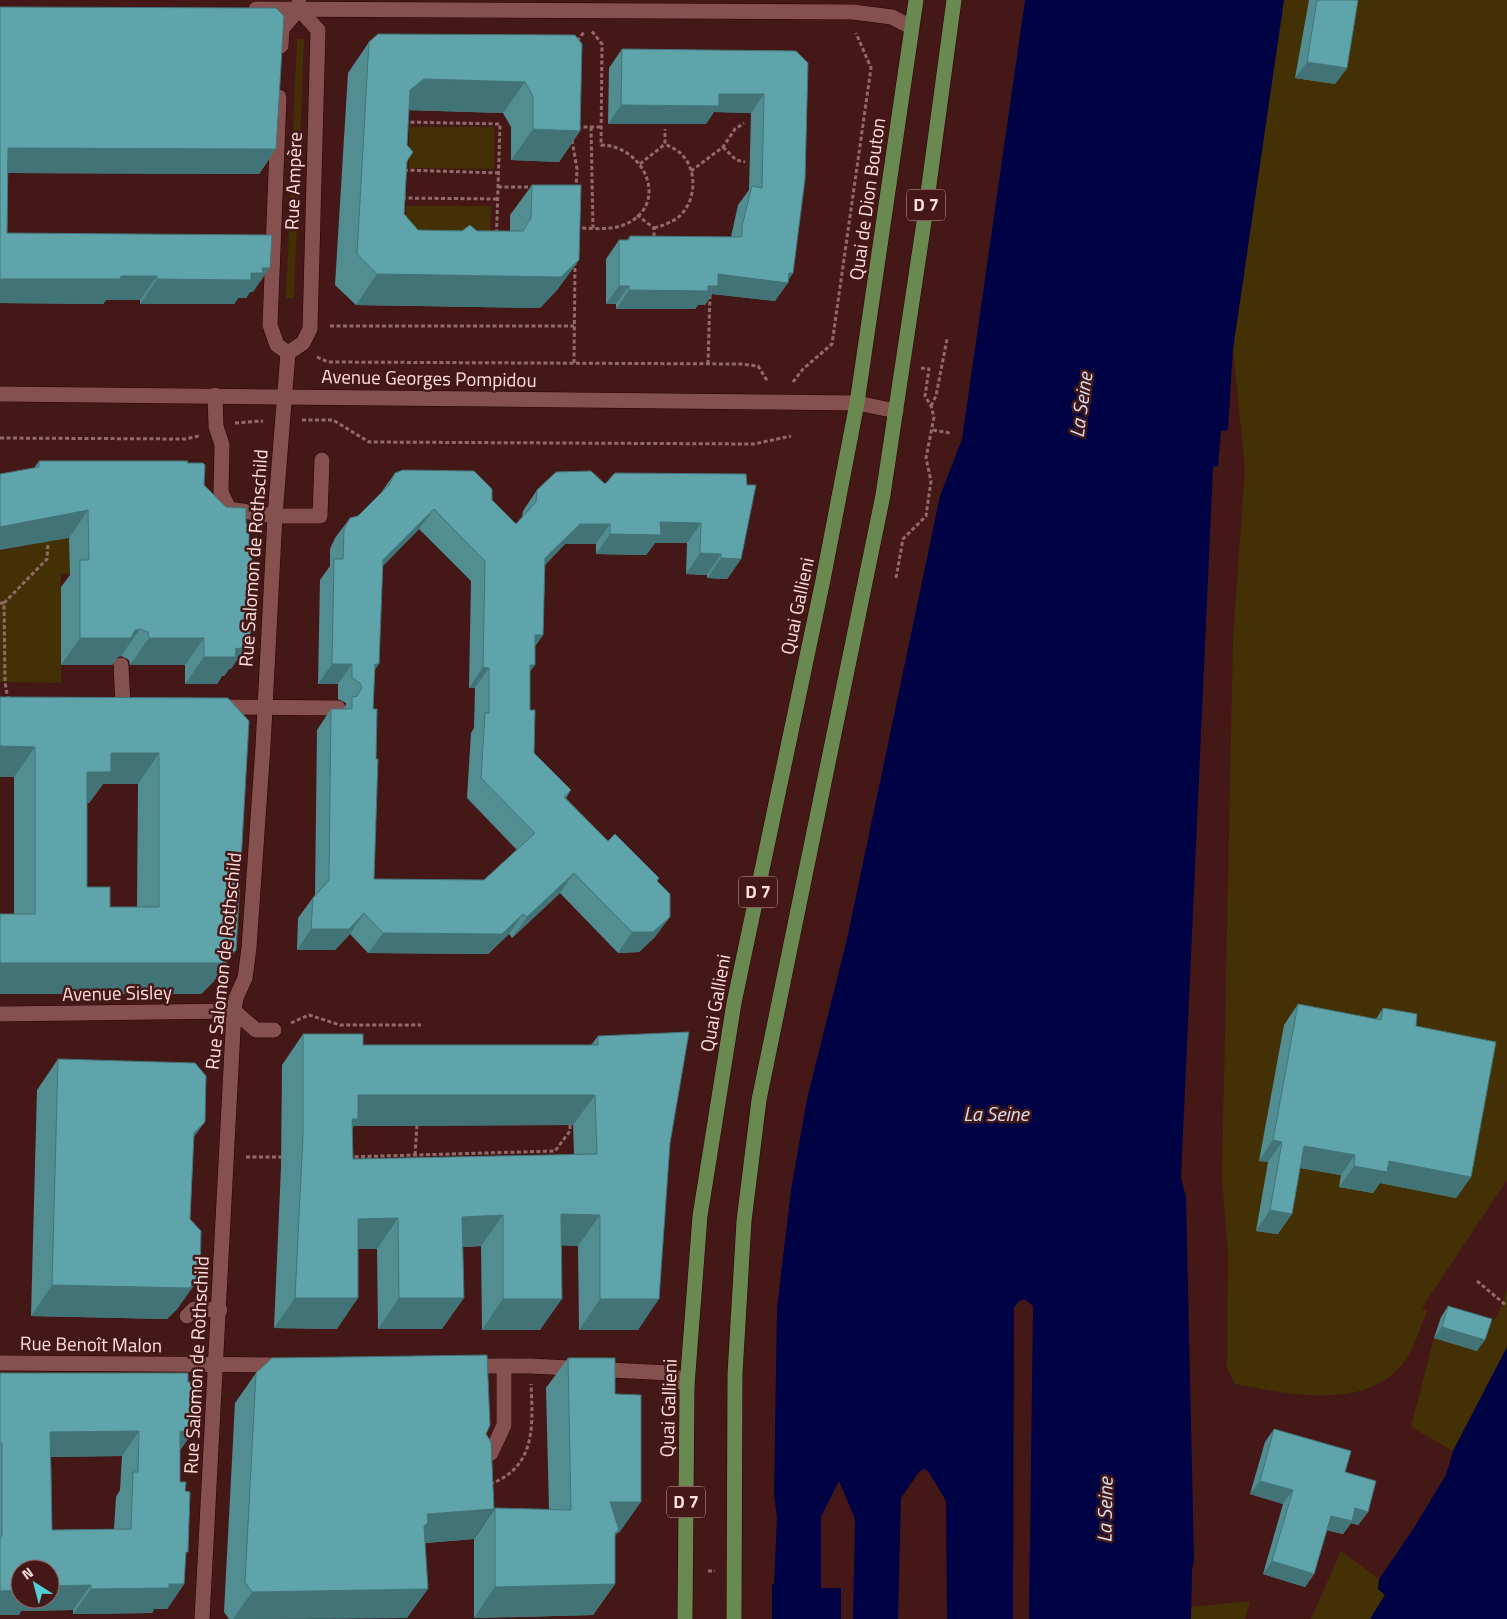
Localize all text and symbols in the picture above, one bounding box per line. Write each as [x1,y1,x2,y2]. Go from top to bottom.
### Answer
street label: Quai de Dion Bouton [841,116,892,282]
street label: Rue Ampère [276,131,309,231]
road number: D 7 [907,190,945,220]
street label: Avenue Georges Pompidou [321,361,537,394]
water label: La Seine [1061,369,1101,439]
street label: Rue Salomon de Rothschild [230,448,275,668]
street label: Quai Gallieni [772,555,821,657]
street label: Rue Salomon de Rothschild [197,851,248,1071]
road number: D 7 [739,876,777,908]
street label: Quai Gallieni [692,952,737,1054]
street label: Avenue Sisley [62,977,172,1008]
water label: La Seine [963,1098,1030,1129]
street label: Rue Salomon de Rothschild [175,1255,216,1475]
street label: Rue Benoît Malon [20,1328,162,1359]
street label: Quai Gallieni [651,1358,684,1458]
water label: La Seine [1088,1475,1121,1543]
road number: D 7 [667,1486,705,1518]
north arrow [10,1559,60,1609]
text: N [17,1562,37,1584]

